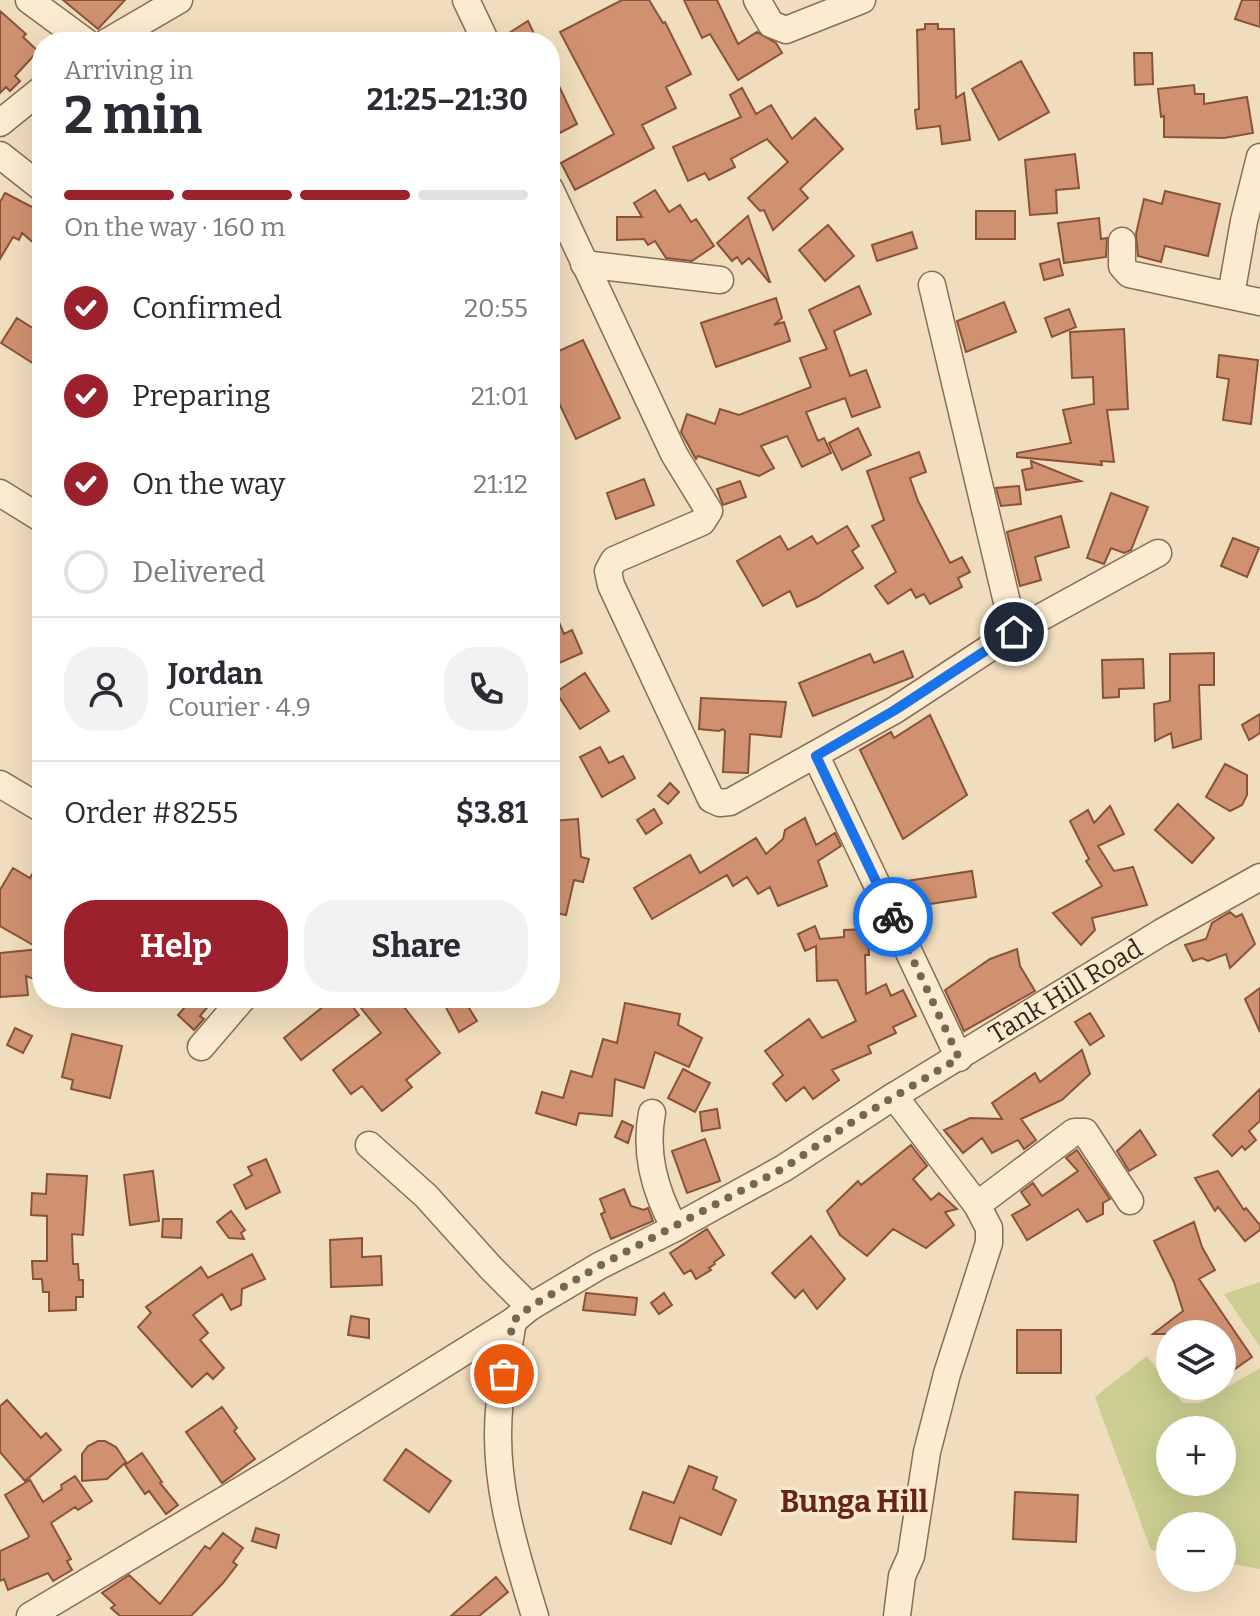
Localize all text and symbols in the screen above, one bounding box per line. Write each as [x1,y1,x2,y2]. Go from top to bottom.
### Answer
text: Arriving in [64,55,193,86]
text: 21:25–21:30 [367,82,528,118]
text: 2 min [64,84,202,147]
text: On the way · 160 m [64,212,285,243]
icon: check [64,286,108,330]
text: Confirmed [132,290,282,326]
text: 20:55 [464,293,528,324]
icon: check [64,374,108,418]
text: Preparing [132,378,270,414]
text: 21:01 [471,381,528,412]
icon: check [64,462,108,506]
text: On the way [132,466,285,502]
text: 21:12 [473,469,528,500]
text: Delivered [132,554,265,590]
pin [980,598,1048,666]
icon: home [992,610,1036,654]
button: person [64,647,148,731]
button: phone [444,647,528,731]
text: Jordan [168,656,263,692]
text: Courier · 4.9 [168,692,311,723]
text: Order #8255 [64,795,238,831]
text: $3.81 [456,795,528,831]
courier [853,877,933,957]
icon: bike [871,895,915,939]
button: Help [64,900,288,992]
button: Share [304,900,528,992]
street label: Tank Hill Road [983,933,1148,1050]
map controls [1156,1320,1236,1592]
button: layers [1156,1320,1236,1400]
pin [470,1340,538,1408]
icon: bag [482,1352,526,1396]
button: + [1156,1416,1236,1496]
district label: Bunga Hill [780,1484,928,1520]
button: − [1156,1512,1236,1592]

